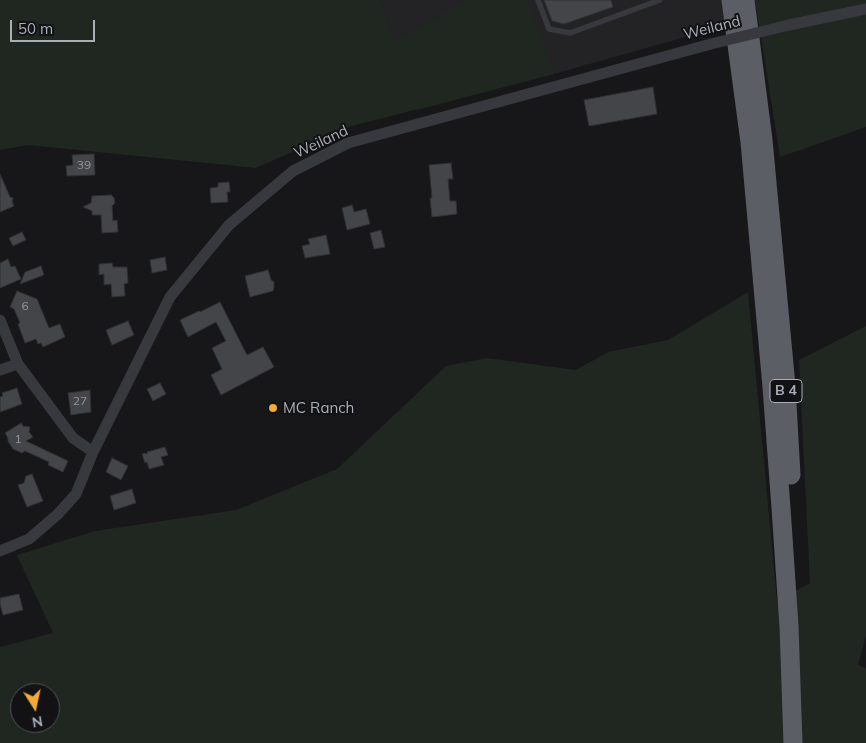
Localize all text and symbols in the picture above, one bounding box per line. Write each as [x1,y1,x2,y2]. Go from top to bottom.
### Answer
scale bar [12,10,98,42]
street label: Weiland [682,12,742,44]
text: 50 m [18,19,53,38]
street label: Weiland [291,122,351,162]
house number: 39 [77,158,91,172]
house number: 6 [21,299,29,313]
road number: B 4 [770,380,802,402]
house number: 27 [73,394,87,408]
place label: MC Ranch [283,399,354,417]
marker: MC Ranch [267,402,279,414]
house number: 1 [14,432,22,446]
north arrow [10,683,60,733]
text: N [31,712,44,732]

